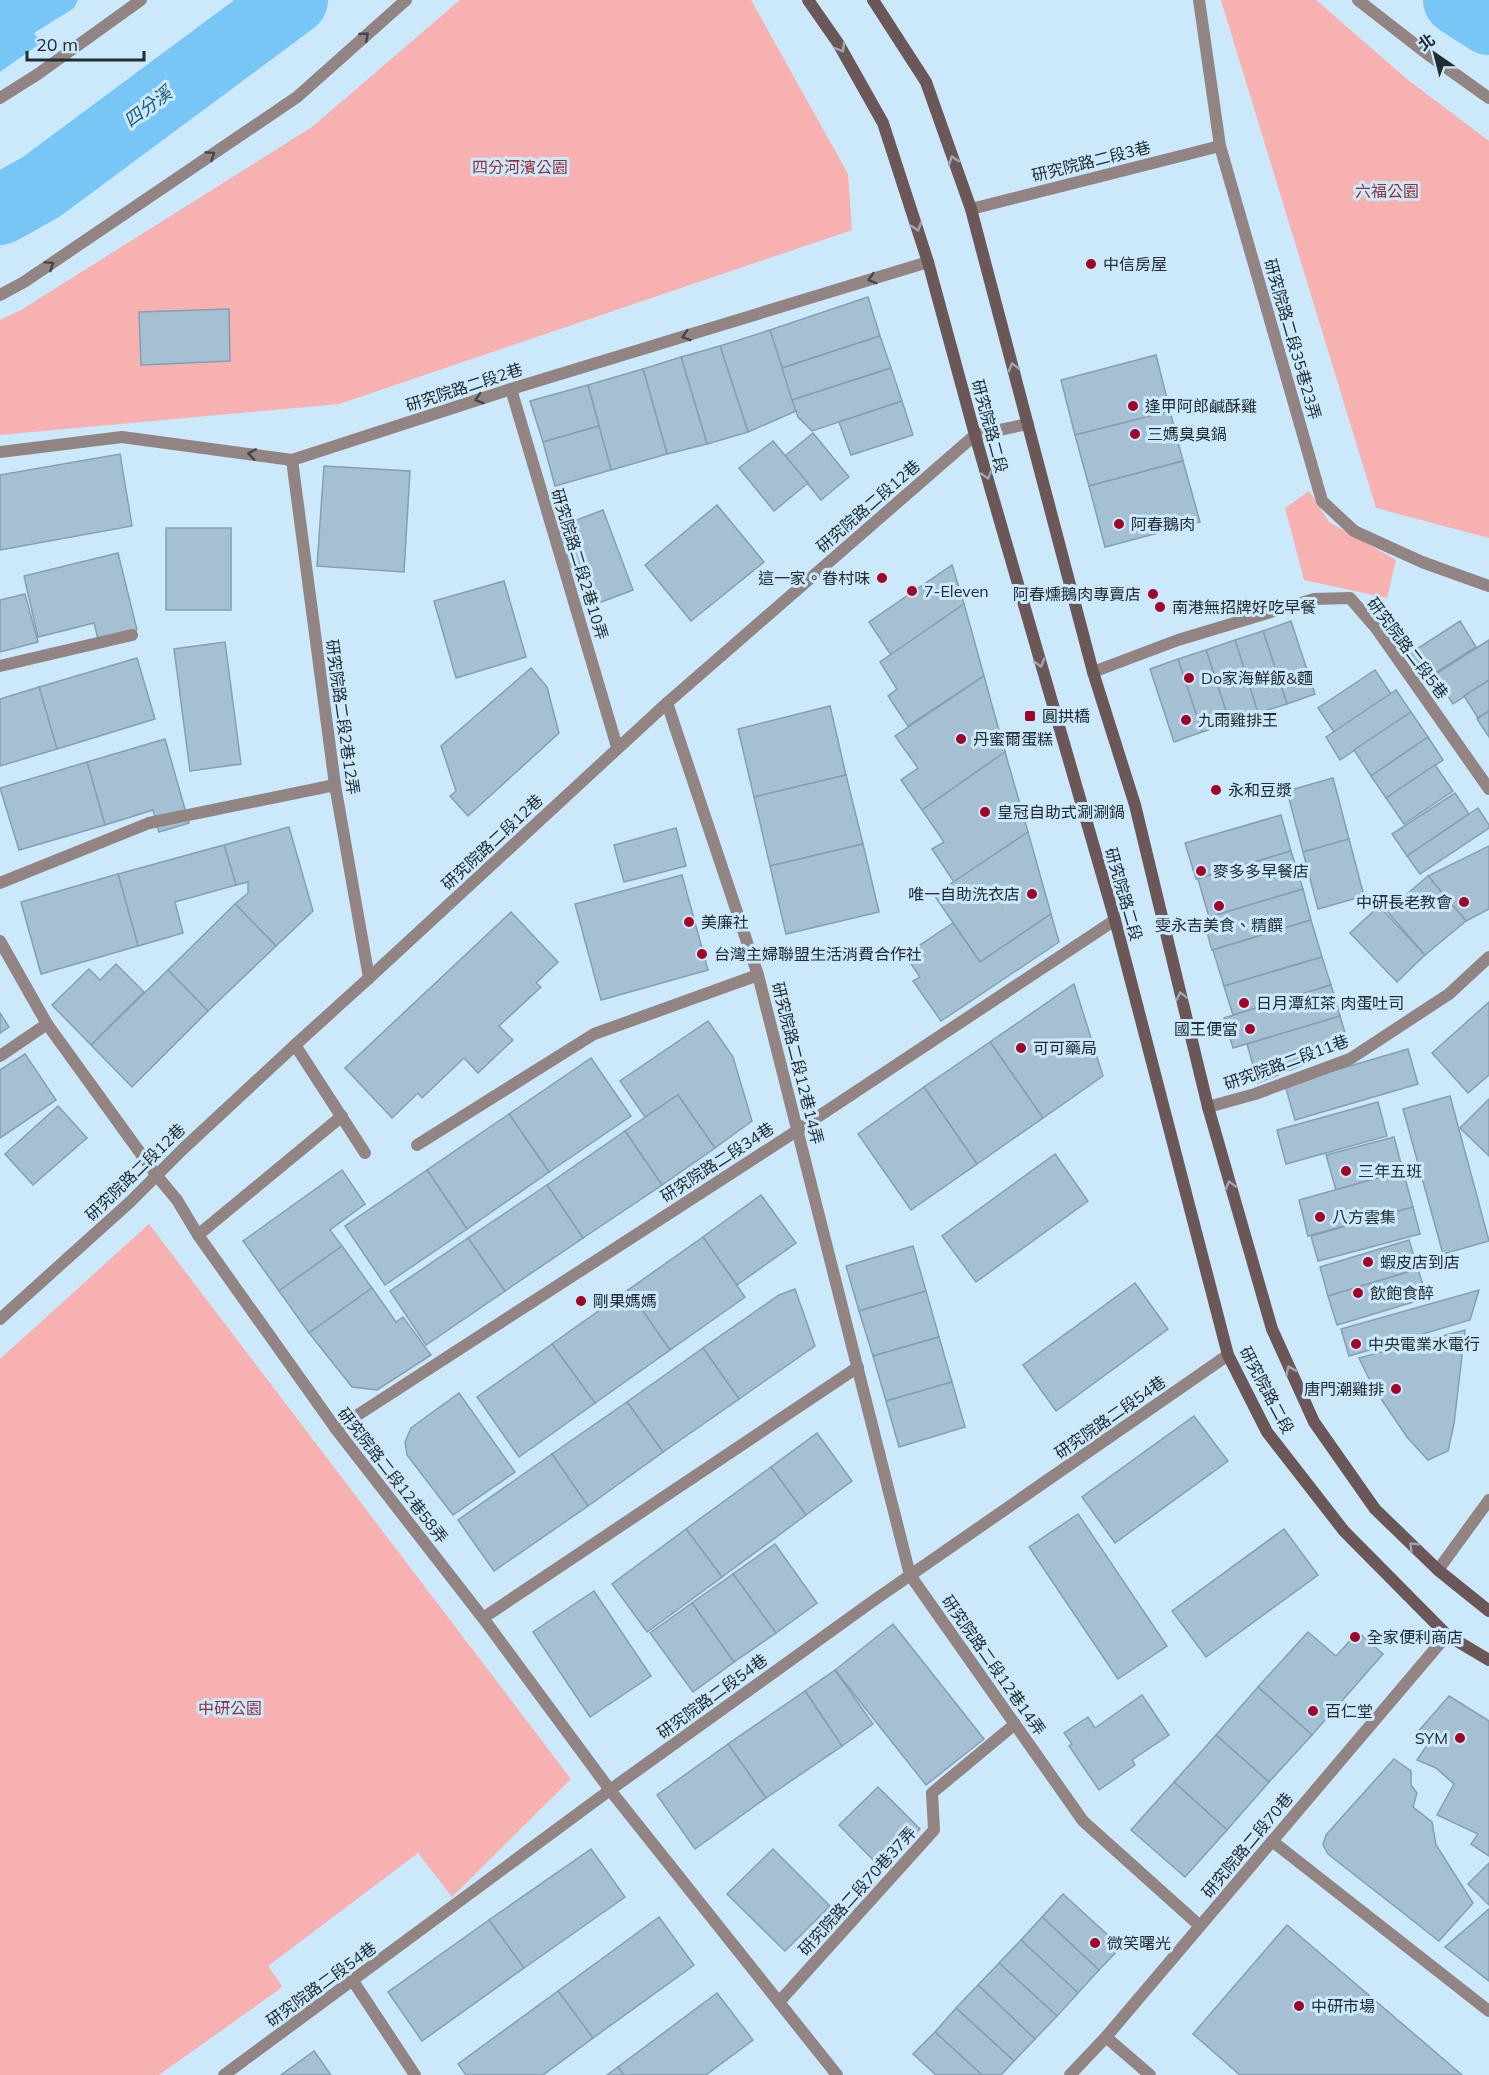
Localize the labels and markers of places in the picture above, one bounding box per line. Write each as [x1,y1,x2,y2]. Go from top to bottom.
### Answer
place label: 中信房屋 [1103,254,1167,274]
marker: 中信房屋 [1084,257,1098,271]
place label: 逢甲阿郎鹹酥雞 [1145,396,1257,416]
marker: 逢甲阿郎鹹酥雞 [1126,399,1140,413]
place label: 三媽臭臭鍋 [1147,424,1227,444]
marker: 三媽臭臭鍋 [1128,427,1142,441]
place label: 阿春鵝肉 [1131,514,1195,534]
marker: 阿春鵝肉 [1112,517,1126,531]
place label: 這一家。眷村味 [758,568,870,588]
marker: 這一家。眷村味 [875,571,889,585]
place label: 7-Eleven [924,581,989,601]
marker: 7-Eleven [905,584,919,598]
place label: 阿春燻鵝肉專賣店 [1013,584,1141,604]
marker: 阿春燻鵝肉專賣店 [1146,587,1160,601]
place label: 南港無招牌好吃早餐 [1172,597,1316,617]
marker: 南港無招牌好吃早餐 [1153,600,1167,614]
place label: Do家海鮮飯&麵 [1201,668,1313,688]
marker: Do家海鮮飯&麵 [1182,671,1196,685]
place label: 圓拱橋 [1042,706,1090,726]
marker: 圓拱橋 [1023,709,1037,723]
place label: 九雨雞排王 [1198,710,1278,730]
marker: 九雨雞排王 [1179,713,1193,727]
place label: 丹蜜爾蛋糕 [973,729,1053,749]
marker: 丹蜜爾蛋糕 [954,732,968,746]
place label: 永和豆漿 [1228,780,1292,800]
marker: 永和豆漿 [1209,783,1223,797]
place label: 皇冠自助式涮涮鍋 [997,802,1125,822]
marker: 皇冠自助式涮涮鍋 [978,805,992,819]
place label: 麥多多早餐店 [1213,861,1309,881]
marker: 麥多多早餐店 [1194,864,1208,878]
place label: 唯一自助洗衣店 [908,884,1020,904]
marker: 唯一自助洗衣店 [1025,887,1039,901]
place label: 中研長老教會 [1356,892,1452,912]
marker: 中研長老教會 [1457,895,1471,909]
marker: 雯永吉美食、精饌 [1212,899,1226,913]
place label: 美廉社 [701,912,749,932]
marker: 美廉社 [682,915,696,929]
place label: 雯永吉美食、精饌 [1155,915,1283,935]
place label: 台灣主婦聯盟生活消費合作社 [714,944,922,964]
marker: 台灣主婦聯盟生活消費合作社 [695,947,709,961]
place label: 日月潭紅茶 肉蛋吐司 [1256,993,1404,1013]
marker: 日月潭紅茶 肉蛋吐司 [1237,996,1251,1010]
place label: 國王便當 [1174,1019,1238,1039]
marker: 國王便當 [1243,1022,1257,1036]
place label: 可可藥局 [1033,1038,1097,1058]
marker: 可可藥局 [1014,1041,1028,1055]
place label: 三年五班 [1358,1161,1422,1181]
marker: 三年五班 [1339,1164,1353,1178]
place label: 八方雲集 [1332,1207,1396,1227]
marker: 八方雲集 [1313,1210,1327,1224]
place label: 蝦皮店到店 [1380,1252,1460,1272]
marker: 蝦皮店到店 [1361,1255,1375,1269]
place label: 飲飽食醉 [1370,1283,1434,1303]
marker: 飲飽食醉 [1351,1286,1365,1300]
place label: 剛果媽媽 [593,1291,657,1311]
marker: 剛果媽媽 [574,1294,588,1308]
place label: 中央電業水電行 [1368,1334,1480,1354]
marker: 中央電業水電行 [1349,1337,1363,1351]
place label: 唐門潮雞排 [1304,1379,1384,1399]
marker: 唐門潮雞排 [1389,1382,1403,1396]
place label: 全家便利商店 [1367,1627,1463,1647]
marker: 全家便利商店 [1348,1630,1362,1644]
place label: 百仁堂 [1325,1701,1373,1721]
marker: 百仁堂 [1306,1704,1320,1718]
place label: SYM [1415,1728,1448,1748]
marker: SYM [1453,1731,1467,1745]
place label: 微笑曙光 [1107,1933,1171,1953]
marker: 微笑曙光 [1088,1936,1102,1950]
place label: 中研市場 [1311,1996,1375,2016]
marker: 中研市場 [1292,1999,1306,2013]

